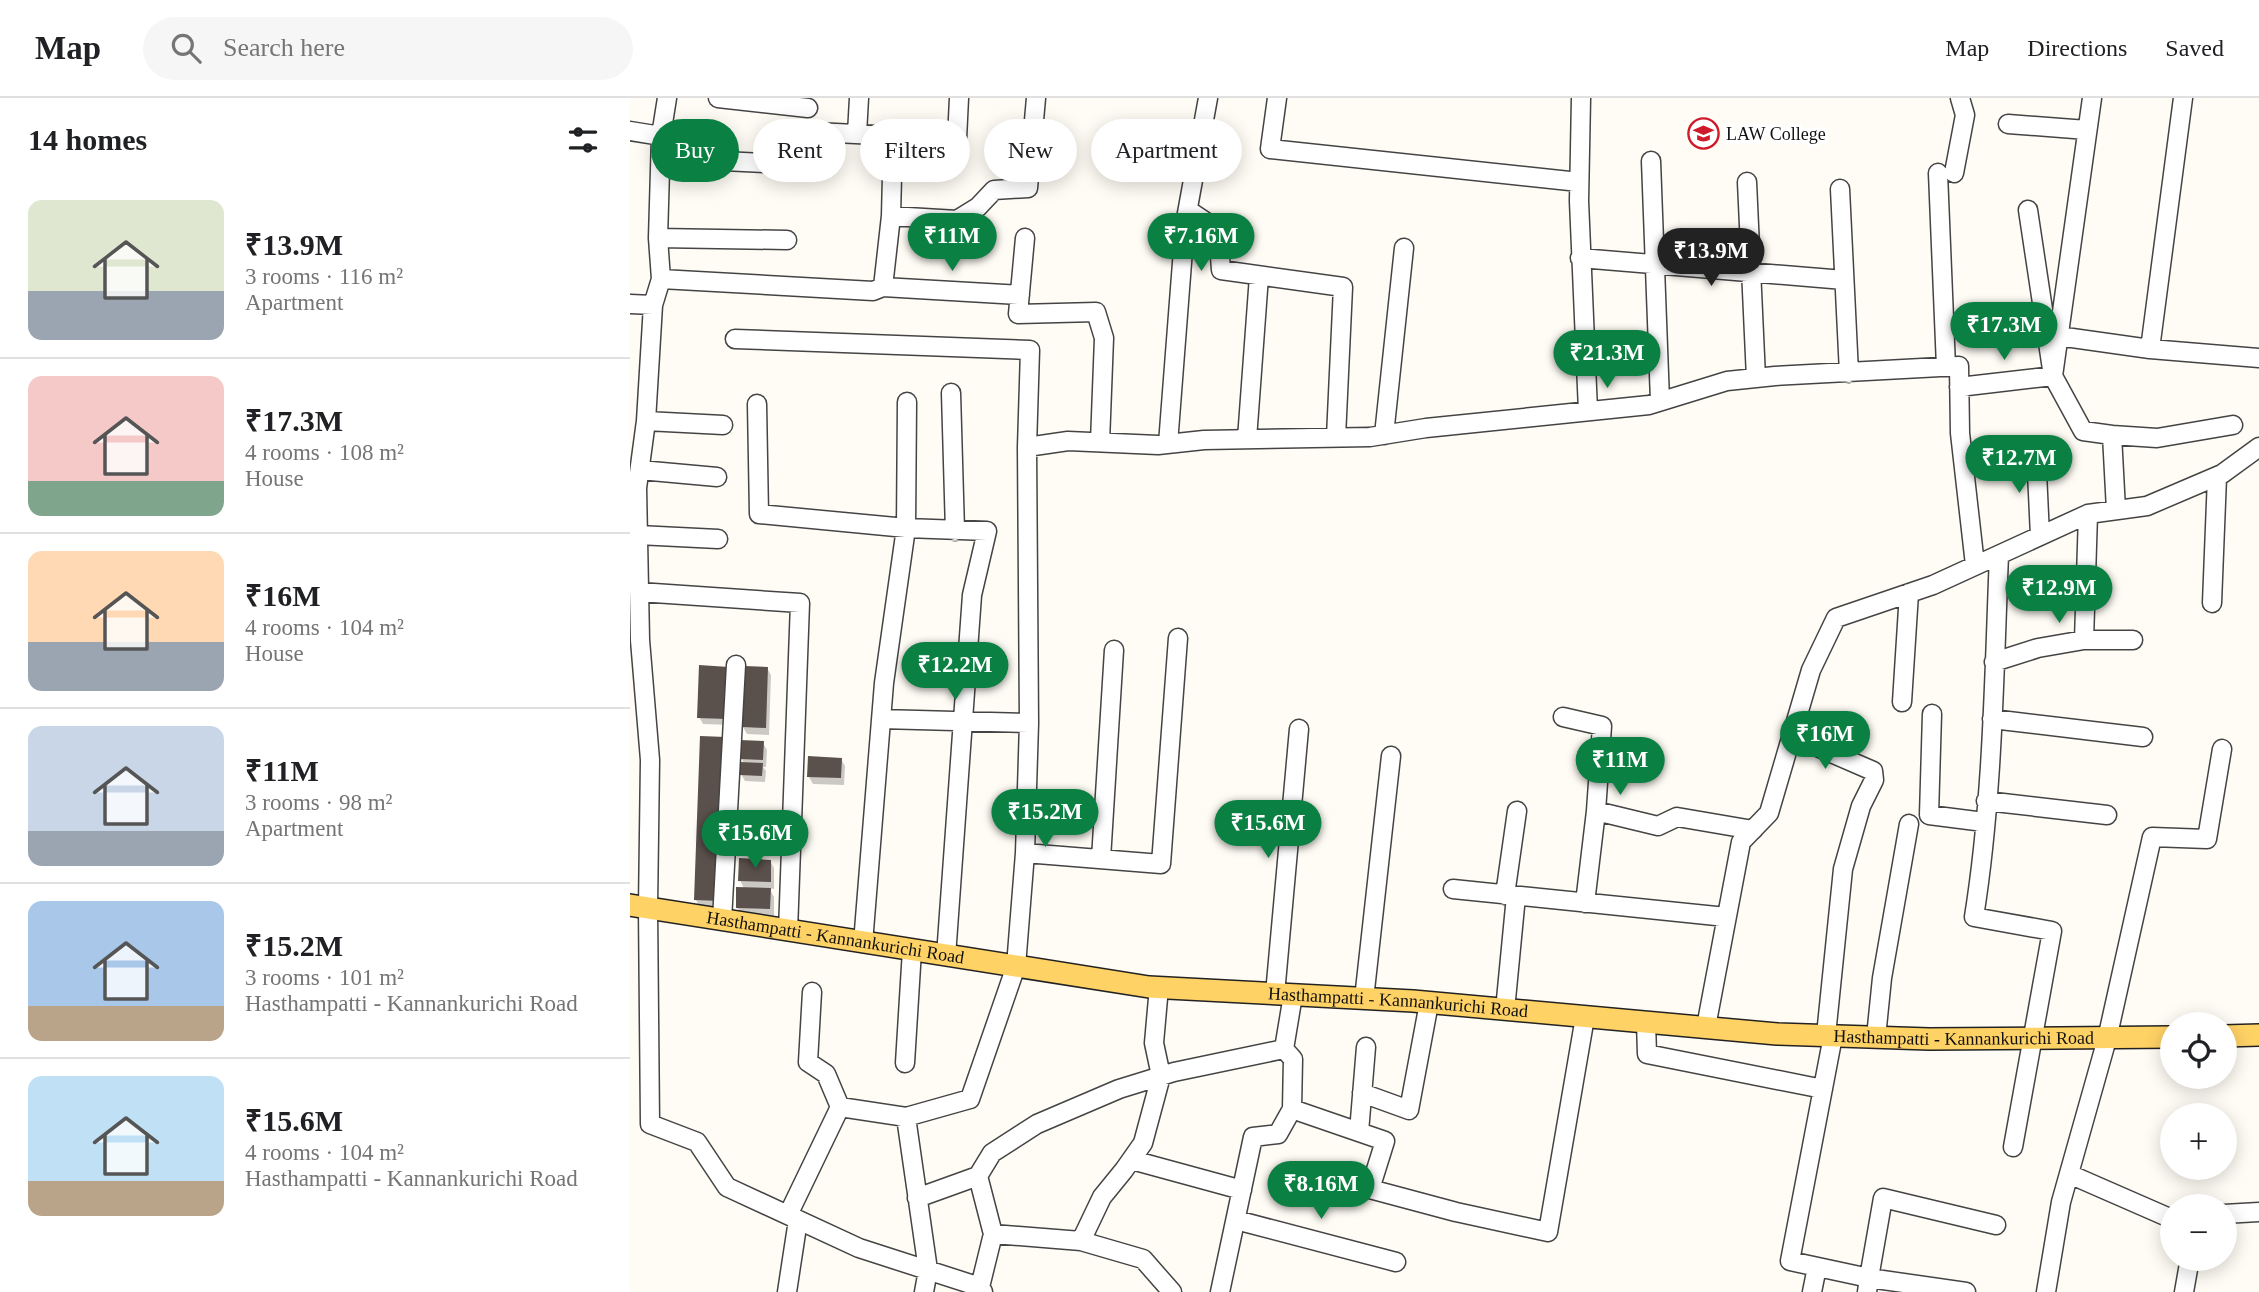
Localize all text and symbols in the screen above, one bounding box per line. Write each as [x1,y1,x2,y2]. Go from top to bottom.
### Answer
search box [143,17,633,80]
icon: search [167,29,205,67]
text: Map [35,30,101,66]
text: Search here [223,33,345,62]
text: Map [1945,35,1989,61]
text: Directions [2027,35,2127,61]
text: Saved [2165,35,2224,61]
school or university icon: LAW College [1686,117,1720,151]
chip: Buy [651,119,739,182]
chip: Rent [753,119,846,182]
chip: Filters [860,119,970,182]
chip: New [984,119,1077,182]
chip: Apartment [1091,119,1242,182]
icon: filters [564,121,602,159]
text: 14 homes [28,123,147,156]
place label: LAW College [1726,124,1826,144]
pin: ₹11M [911,214,993,273]
pin: ₹7.16M [1144,214,1258,273]
text: ₹11M [924,223,980,248]
text: ₹7.16M [1163,223,1239,248]
icon: home [84,228,168,312]
text: ₹13.9M [245,228,343,261]
pin: ₹13.9M [1654,228,1768,288]
text: ₹13.9M [1673,238,1749,263]
text: 3 rooms · 116 m² [245,264,403,289]
text: Apartment [245,290,343,315]
pin: ₹17.3M [1947,302,2061,362]
text: ₹17.3M [1966,312,2042,337]
pin: ₹21.3M [1550,330,1664,390]
text: ₹21.3M [1569,340,1645,365]
icon: home [84,404,168,488]
text: ₹17.3M [245,404,343,437]
pin: ₹12.7M [1962,436,2076,495]
text: 4 rooms · 108 m² [245,440,404,465]
text: ₹12.7M [1981,445,2057,470]
text: House [245,466,304,491]
pin: ₹12.9M [2002,566,2116,625]
text: ₹12.9M [2021,575,2097,600]
icon: home [84,579,168,663]
text: ₹16M [245,579,320,612]
text: 4 rooms · 104 m² [245,615,404,640]
text: House [245,641,304,666]
pin: ₹12.2M [898,642,1012,702]
text: ₹12.2M [917,652,993,677]
pin: ₹16M [1784,712,1866,771]
text: ₹16M [1796,721,1854,746]
pin: ₹11M [1579,738,1661,797]
text: ₹11M [1592,747,1648,772]
icon: home [84,754,168,838]
text: ₹11M [245,754,319,787]
text: 3 rooms · 98 m² [245,790,392,815]
pin: ₹15.2M [988,790,1102,849]
text: ₹15.2M [1007,799,1083,824]
pin: ₹15.6M [1211,800,1325,860]
pin: ₹15.6M [698,810,812,870]
text: ₹15.6M [1230,810,1306,835]
text: Apartment [245,816,343,841]
text: ₹15.6M [717,820,793,845]
street label: Hasthampatti - Kannankurichi Road [705,907,966,968]
icon: home [84,929,168,1013]
text: ₹15.2M [245,929,343,962]
text: 3 rooms · 101 m² [245,965,404,990]
street label: Hasthampatti - Kannankurichi Road [1268,983,1529,1021]
text: Hasthampatti - Kannankurichi Road [245,991,578,1016]
map controls [2160,1012,2237,1271]
button: locate [2160,1012,2237,1089]
street label: Hasthampatti - Kannankurichi Road [1833,1026,2094,1049]
button: + [2160,1103,2237,1180]
icon: home [84,1104,168,1188]
text: ₹15.6M [245,1104,343,1137]
text: 4 rooms · 104 m² [245,1140,404,1165]
pin: ₹8.16M [1264,1162,1378,1221]
text: Hasthampatti - Kannankurichi Road [245,1166,578,1191]
text: ₹8.16M [1283,1171,1359,1196]
button: − [2160,1194,2237,1271]

